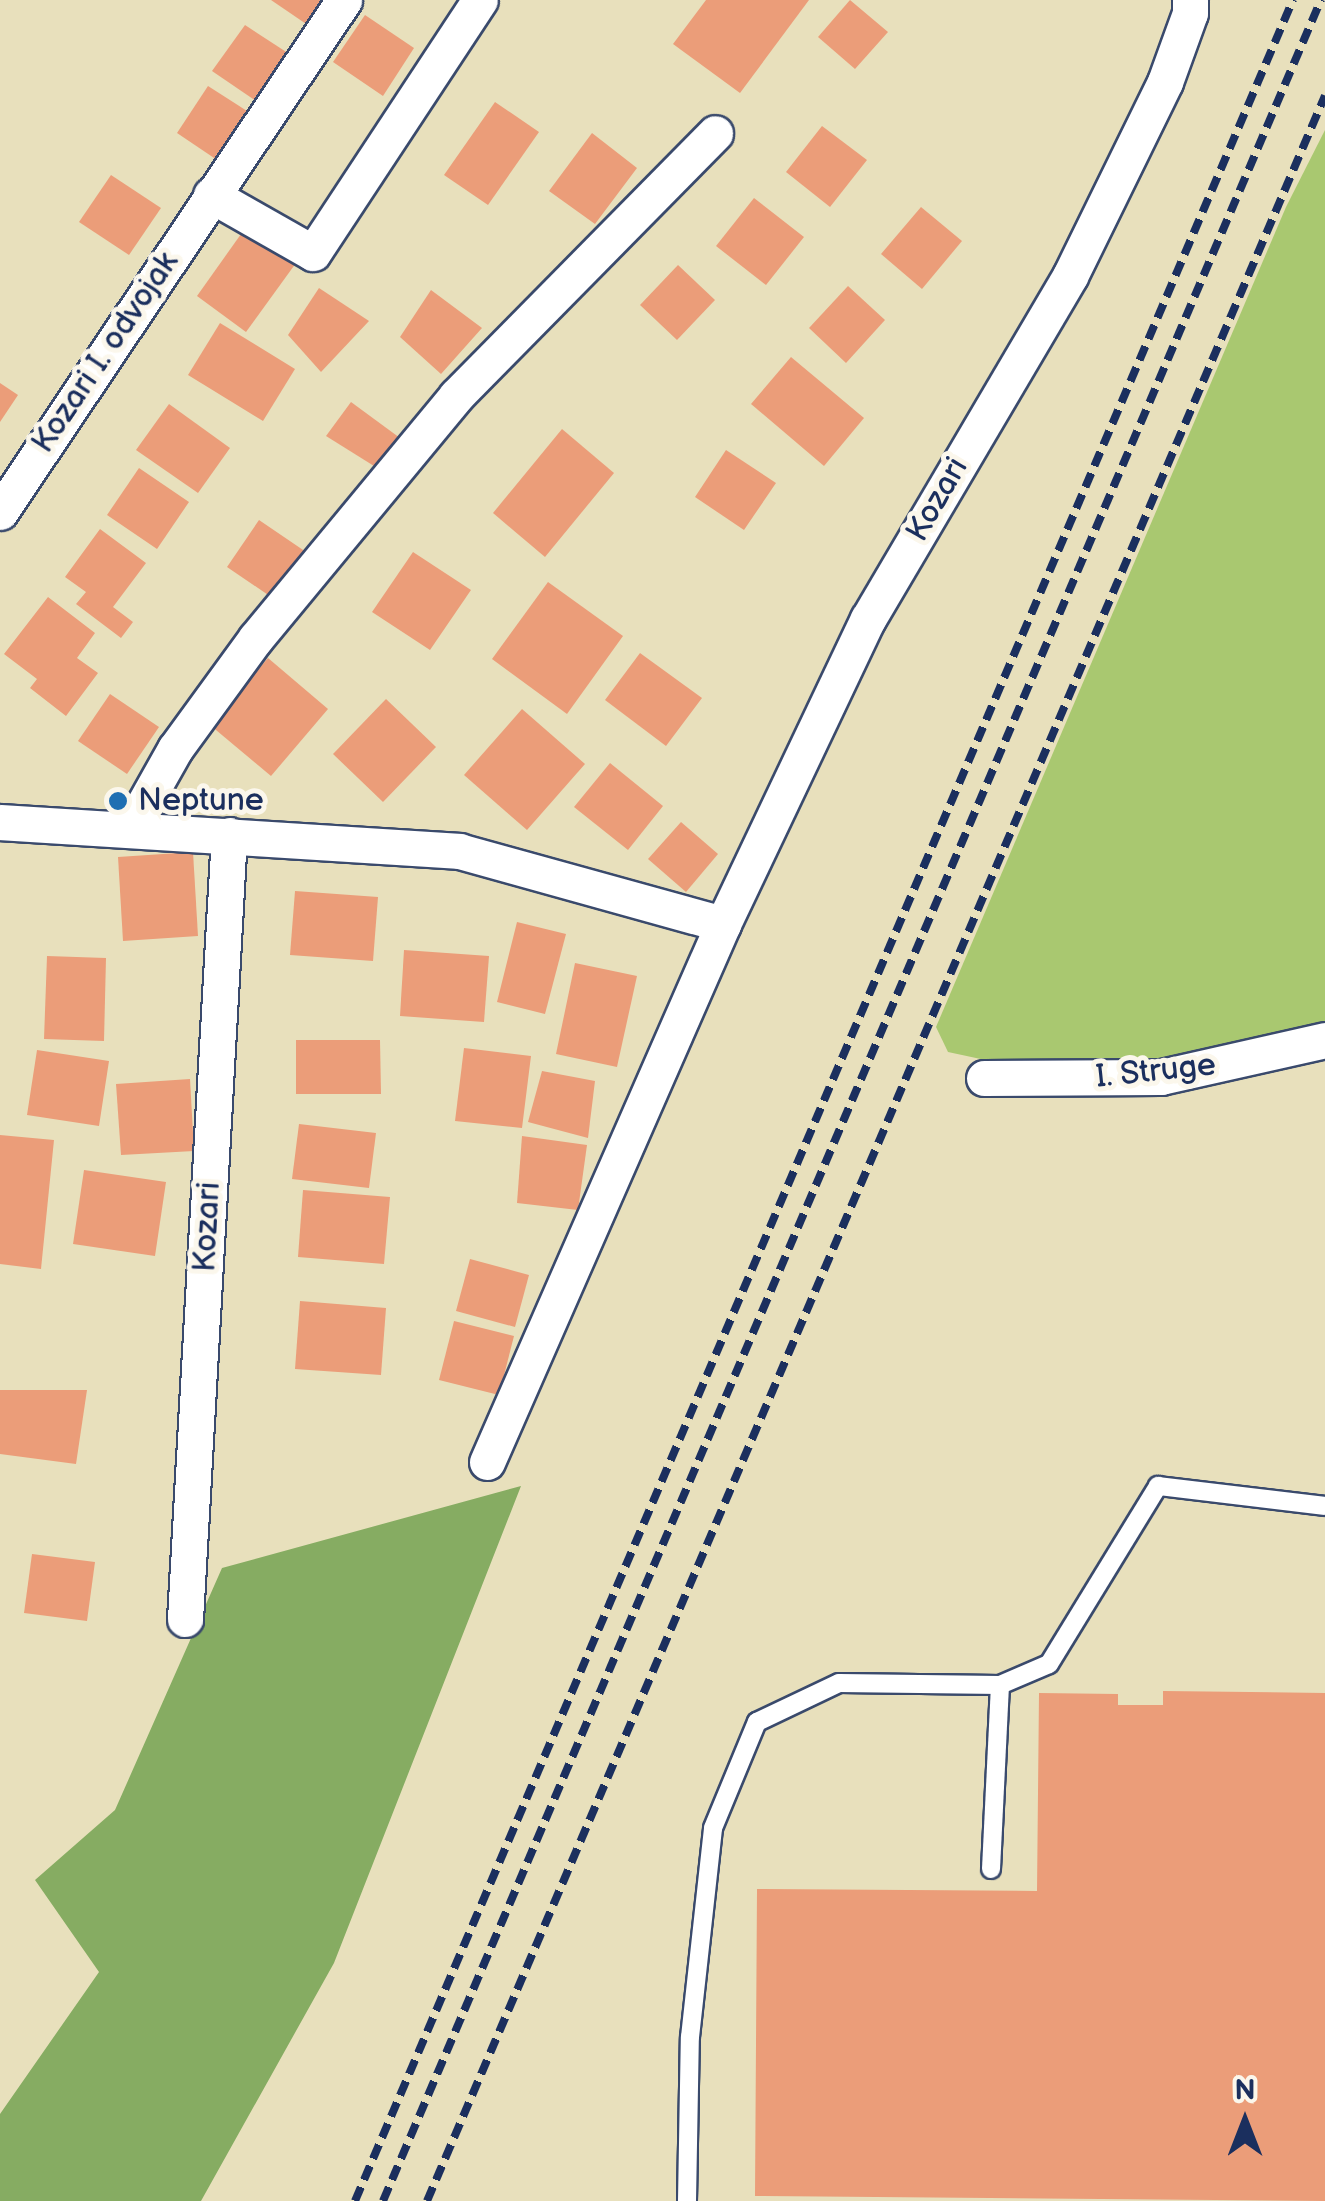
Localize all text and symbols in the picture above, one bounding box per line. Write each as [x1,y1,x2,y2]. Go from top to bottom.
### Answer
street label: Kozari I. odvojak [25,245,187,461]
street label: Kozari [899,451,977,549]
place label: Neptune [138,782,264,820]
marker: Neptune [107,790,129,812]
street label: I. Struge [1094,1047,1218,1097]
street label: Kozari [186,1181,230,1273]
north arrow [1195,2071,1295,2171]
text: N [1234,2074,1256,2107]

